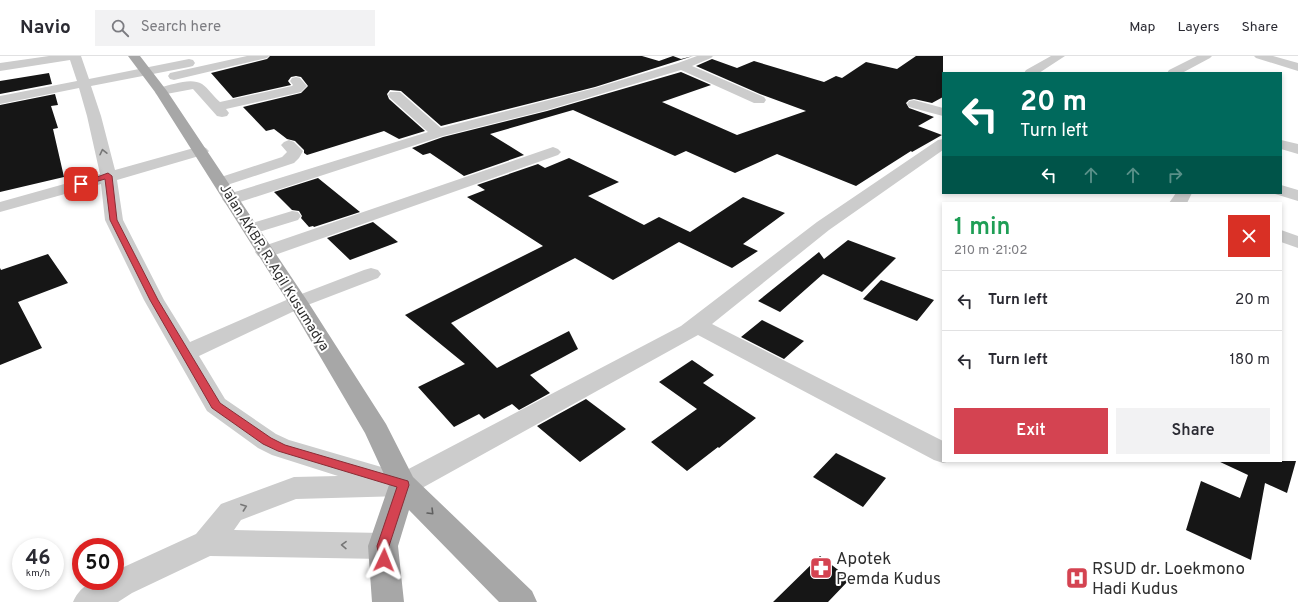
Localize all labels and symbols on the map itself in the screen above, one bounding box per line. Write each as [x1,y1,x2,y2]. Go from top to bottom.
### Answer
one-way arrow [99,148,107,155]
pin [64,167,98,201]
street label: Jalan AKBP. R. Agil Kusumadya [215,181,332,355]
one-way arrow [241,504,248,512]
one-way arrow [426,507,434,515]
speed limit sign: 50 [72,538,124,590]
position arrow [363,539,405,581]
one-way arrow [341,541,347,549]
place label: Apotek Pemda Kudus [836,549,941,591]
pharmacy icon: Apotek Pemda Kudus [808,555,834,581]
place label: RSUD dr. Loekmono Hadi Kudus [1092,559,1245,601]
hospital icon: RSUD dr. Loekmono Hadi Kudus [1064,565,1090,591]

